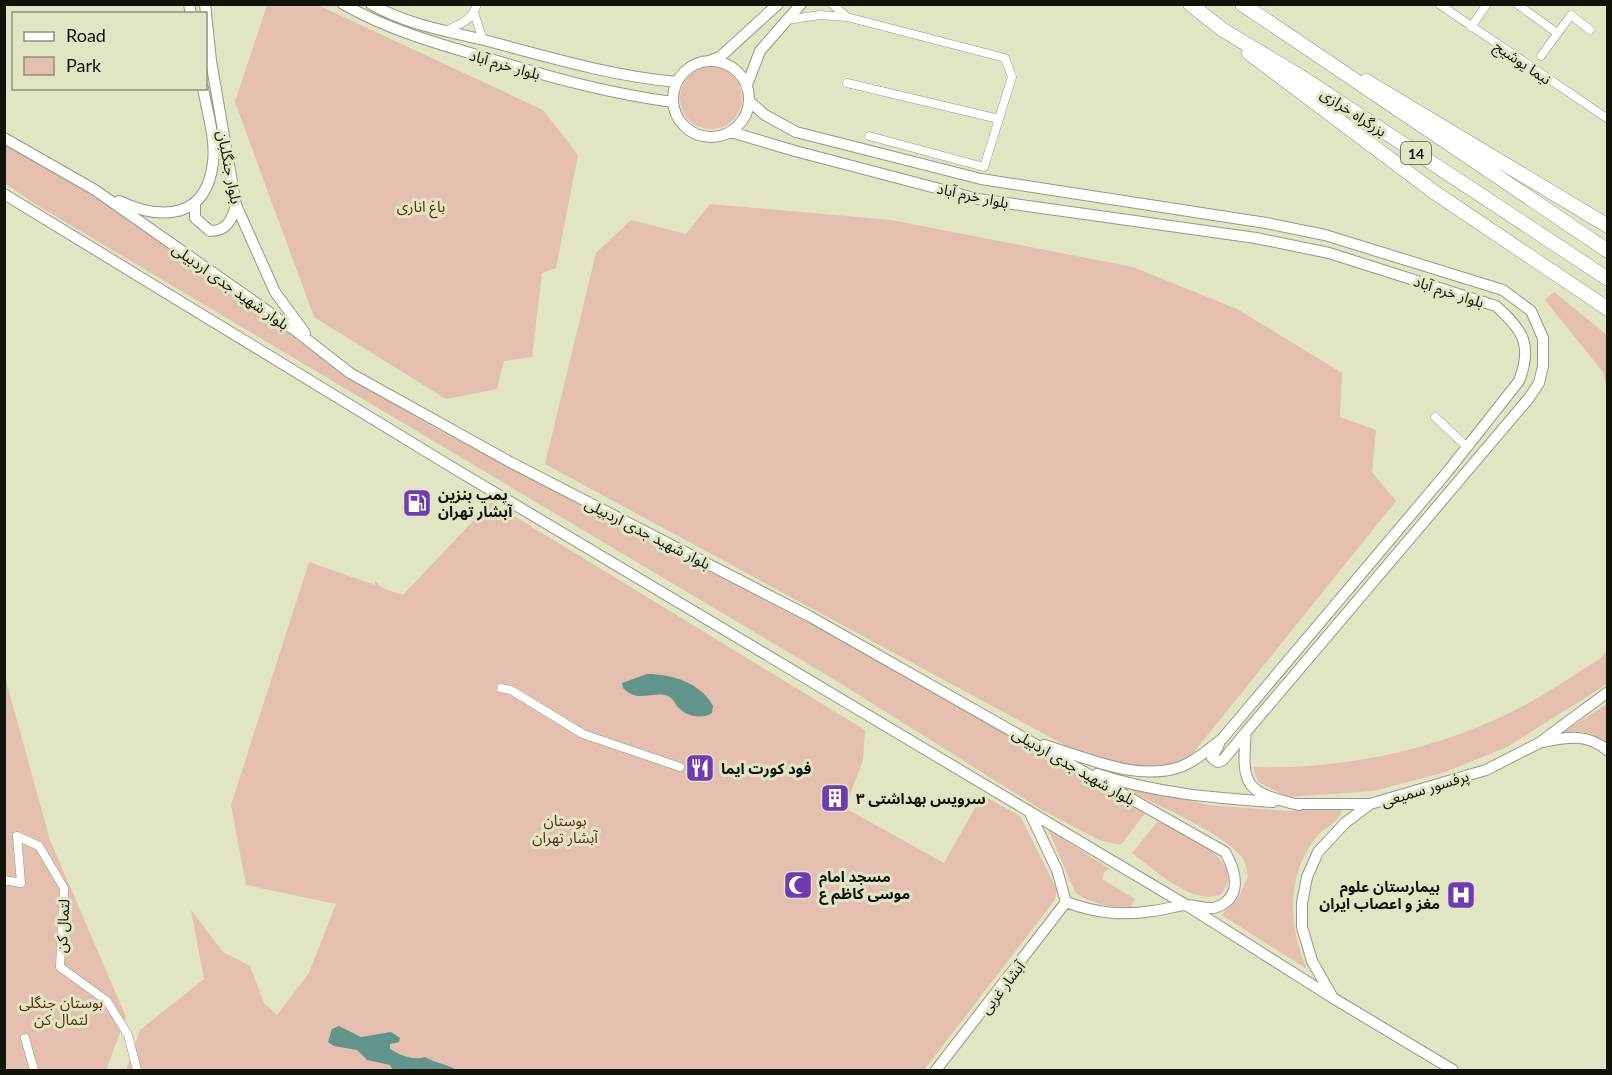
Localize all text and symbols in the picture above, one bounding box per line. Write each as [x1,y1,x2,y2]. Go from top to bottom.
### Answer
legend [12,12,207,90]
text: Road [66,24,106,46]
street label: نیما یوشیج [1489,36,1555,91]
street label: بلوار خرم آباد [467,45,543,86]
text: Park [66,54,102,76]
street label: بزرگراه خرازی [1317,84,1390,141]
street label: بلوار جنگلبان [213,129,246,205]
road number: 14 [1401,142,1431,164]
street label: بلوار خرم آباد [935,179,1011,214]
park label: باغ اناری [397,197,445,219]
street label: بلوار شهید جدی اردبیلی [169,239,293,334]
street label: بلوار خرم آباد [1411,271,1486,314]
place label: پمپ بنزین آبشار تهران [438,485,513,521]
fuel station icon: پمپ بنزین آبشار تهران [401,487,433,519]
street label: بلوار شهید جدی اردبیلی [582,494,714,573]
street label: بلوار شهید جدی اردبیلی [1009,724,1138,809]
restaurant icon: فود کورت ایما [684,752,716,784]
place label: فود کورت ایما [721,759,811,778]
street label: پرفسور سمیعی [1379,766,1472,812]
building icon: سرویس بهداشتی ۳ [819,782,851,814]
place label: سرویس بهداشتی ۳ [856,789,986,808]
park label: بوستان آبشار تهران [532,811,598,847]
place label: مسجد امام موسی کاظم ع [819,867,910,905]
mosque icon: مسجد امام موسی کاظم ع [782,869,814,901]
place label: بیمارستان علوم مغز و اعصاب ایران [1319,877,1440,913]
hospital icon: بیمارستان علوم مغز و اعصاب ایران [1445,879,1477,911]
street label: لتمال کن [52,899,73,953]
street label: آبشار غربی [976,956,1029,1018]
park label: بوستان جنگلی لتمال کن [19,993,103,1029]

